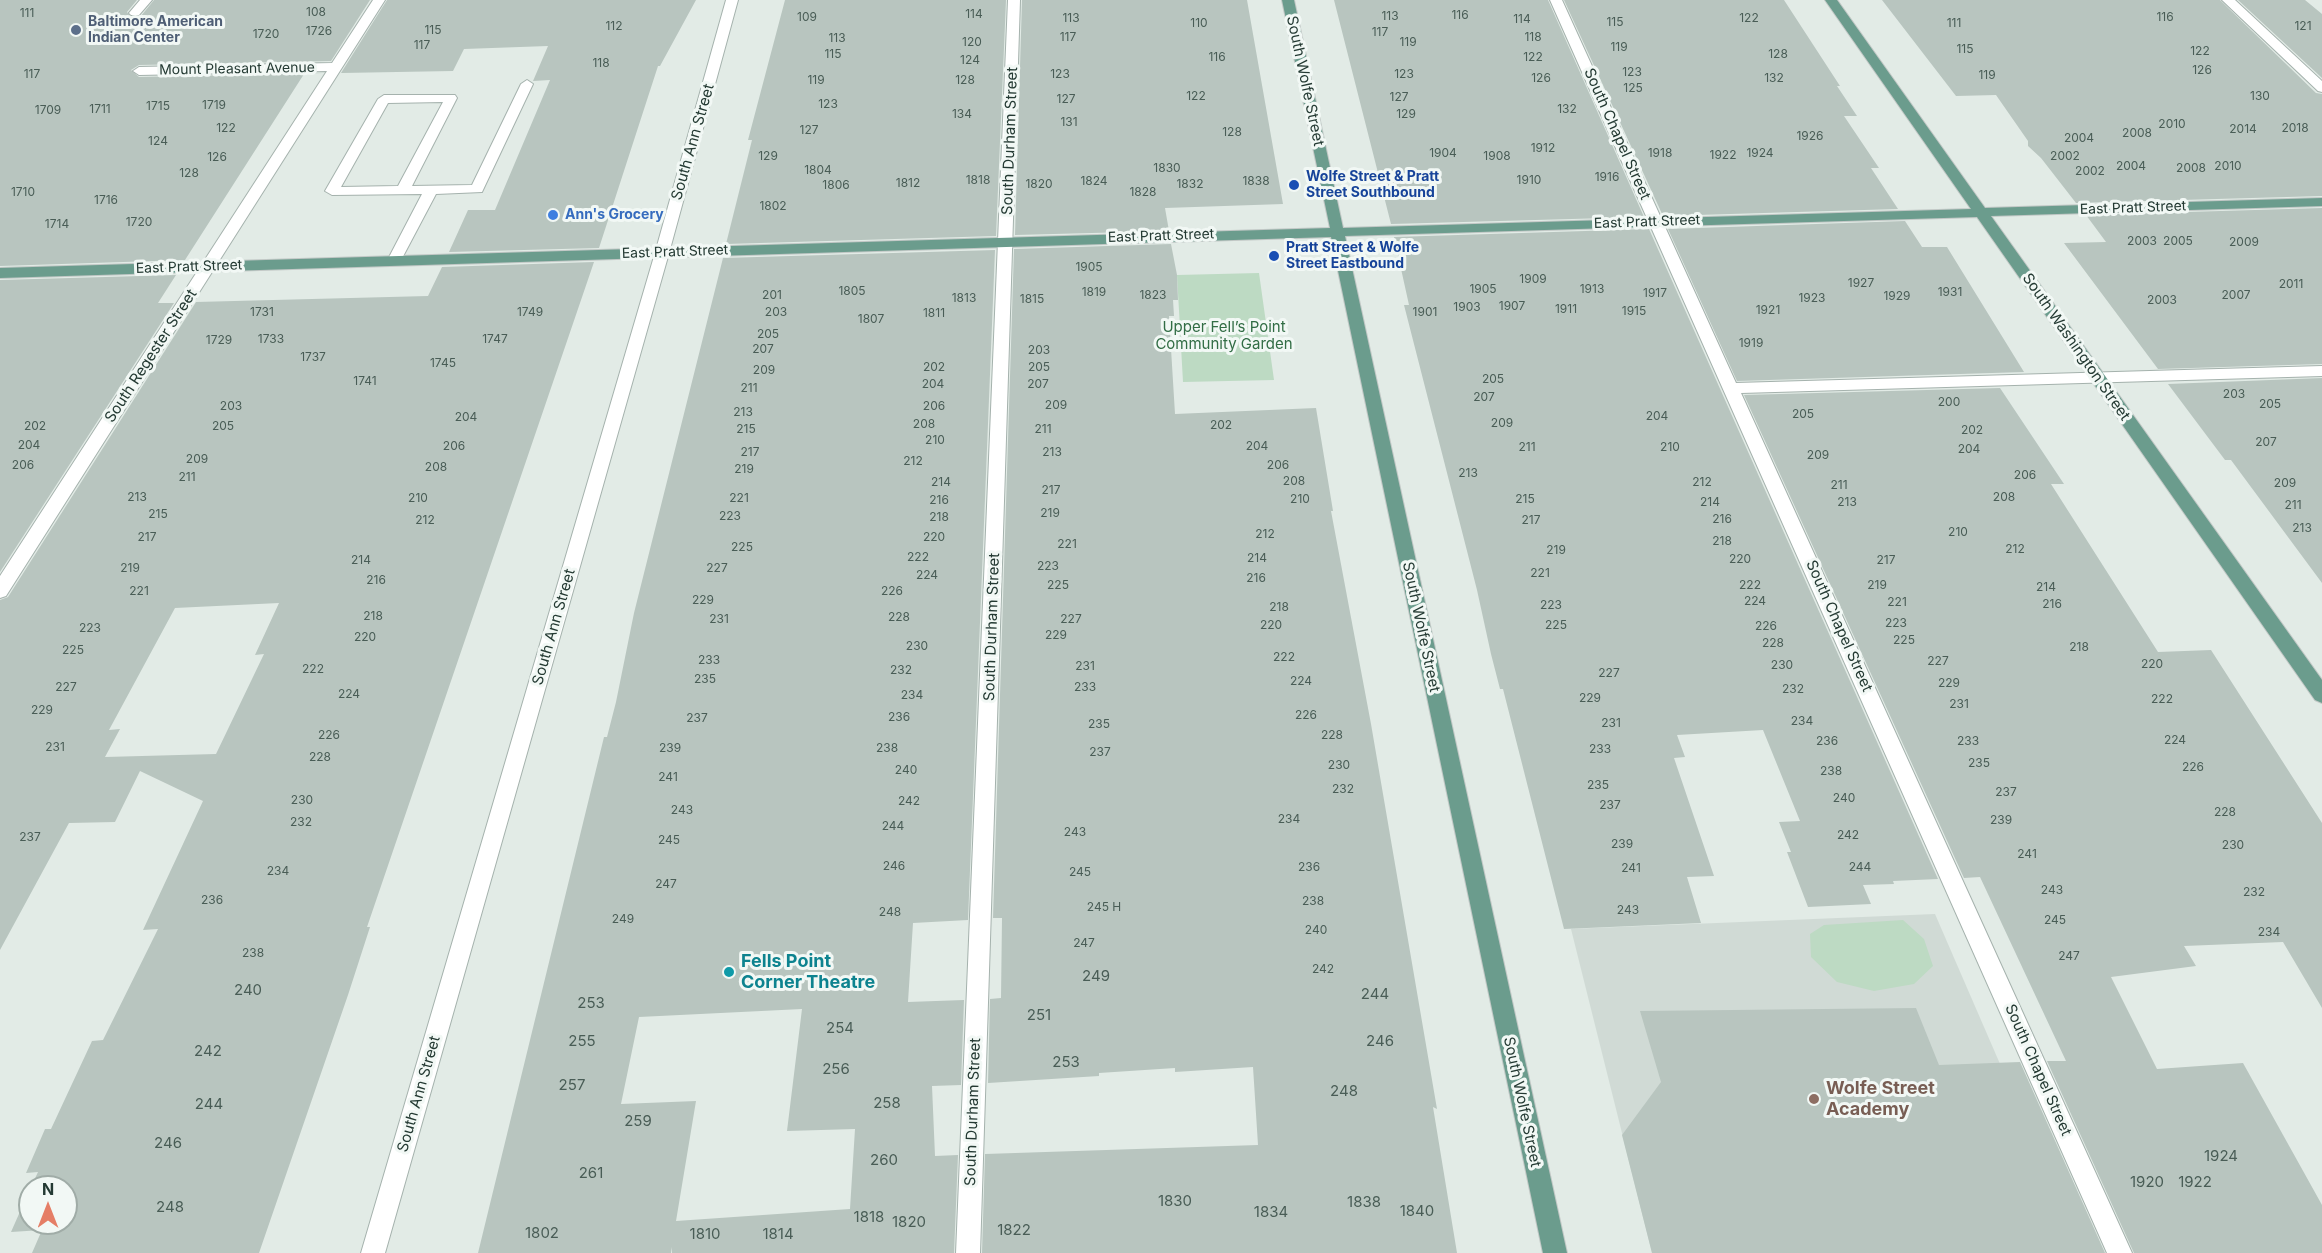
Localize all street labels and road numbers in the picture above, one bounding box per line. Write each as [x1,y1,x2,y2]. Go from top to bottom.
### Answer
street label: South Wolfe Street [1282,14,1328,148]
street label: Mount Pleasant Avenue [159,59,315,79]
street label: South Chapel Street [1580,66,1654,202]
street label: South Durham Street [998,67,1022,215]
street label: South Ann Street [668,82,718,202]
street label: East Pratt Street [2079,198,2187,218]
street label: East Pratt Street [1593,212,1701,232]
street label: East Pratt Street [1107,226,1215,246]
street label: East Pratt Street [621,242,729,262]
street label: East Pratt Street [135,257,243,277]
street label: South Washington Street [2018,270,2134,424]
street label: South Regester Street [101,286,201,426]
street label: South Durham Street [980,553,1004,701]
street label: South Chapel Street [1802,558,1876,694]
street label: South Wolfe Street [1398,560,1444,694]
street label: South Ann Street [529,567,579,687]
street label: South Chapel Street [2001,1002,2075,1138]
street label: South Ann Street [394,1034,444,1154]
street label: South Wolfe Street [1499,1035,1545,1169]
street label: South Durham Street [961,1038,985,1186]

